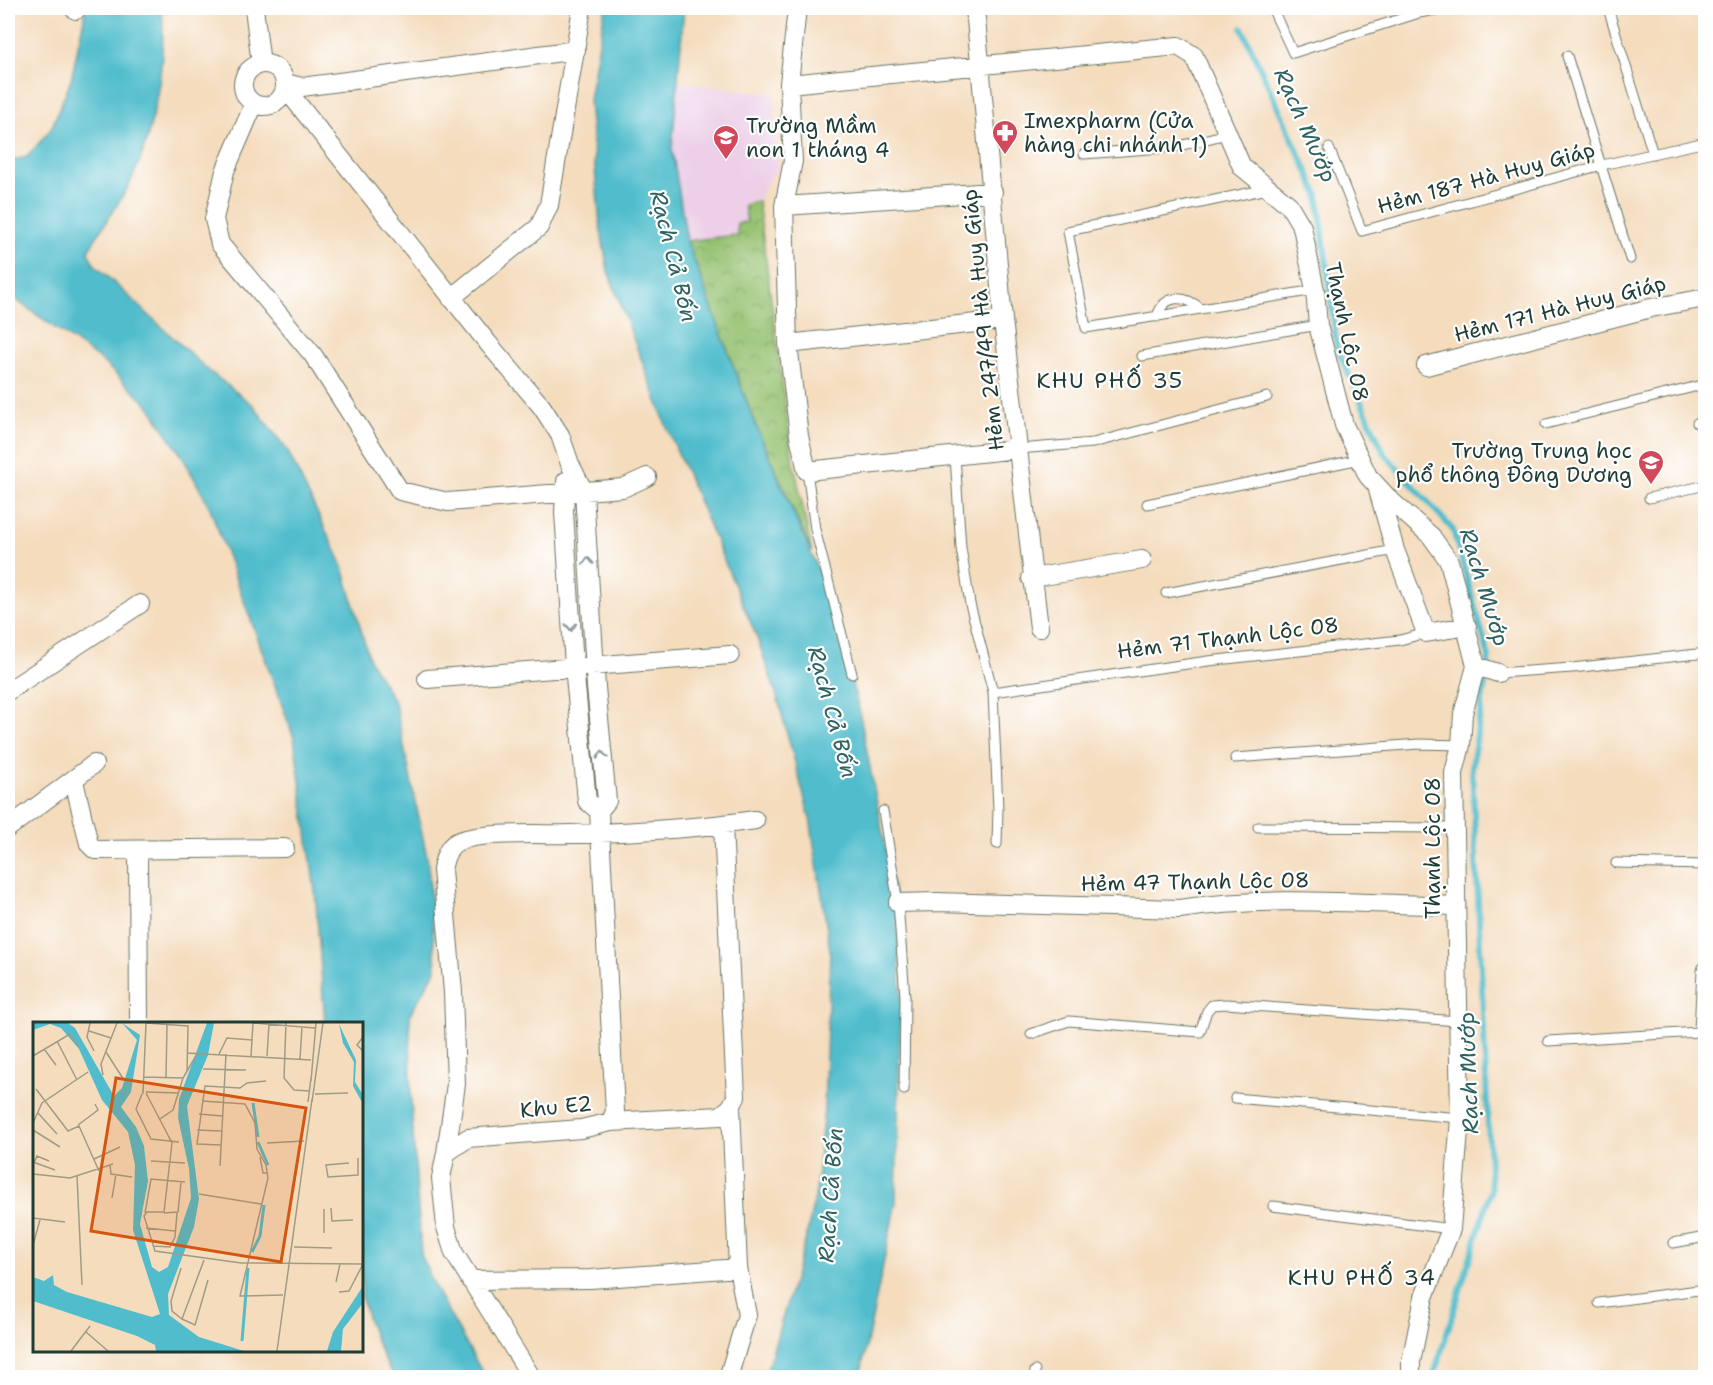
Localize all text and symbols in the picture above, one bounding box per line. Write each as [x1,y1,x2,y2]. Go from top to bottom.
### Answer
water label: Rạch Mướp [1267,64,1344,187]
place label: Imexpharm (Cửa hàng chi nhánh 1) [1024,107,1207,159]
place label: Trường Mầm non 1 tháng 4 [746,112,890,164]
pharmacy icon: Imexpharm (Cửa hàng chi nhánh 1) [990,118,1020,156]
school or university icon: Trường Mầm non 1 tháng 4 [711,123,741,161]
street label: Hẻm 187 Hà Huy Giáp [1374,135,1598,221]
water label: Rạch Cả Bốn [643,187,704,325]
street label: Hẻm 247/49 Hà Huy Giáp [955,188,1011,452]
street label: Thạnh Lộc 08 [1319,260,1375,404]
street label: Hẻm 171 Hà Huy Giáp [1451,269,1669,349]
district label: KHU PHỐ 35 [1036,364,1184,395]
place label: Trường Trung học phổ thông Đông Dương [1396,437,1632,489]
school or university icon: Trường Trung học phổ thông Đông Dương [1636,448,1666,486]
water label: Rạch Mướp [1453,525,1516,650]
one-way arrow [582,556,595,565]
street label: Hẻm 71 Thạnh Lộc 08 [1115,610,1341,666]
one-way arrow [564,622,577,631]
water label: Rạch Cả Bốn [801,643,864,781]
one-way arrow [596,751,609,760]
street label: Thạnh Lộc 08 [1419,777,1447,919]
street label: Hẻm 47 Thạnh Lộc 08 [1080,866,1310,898]
water label: Rạch Mướp [1452,1011,1485,1135]
inset map [33,1022,363,1352]
street label: Khu E2 [519,1089,593,1125]
water label: Rạch Cả Bốn [811,1127,850,1263]
district label: KHU PHỐ 34 [1287,1261,1437,1292]

